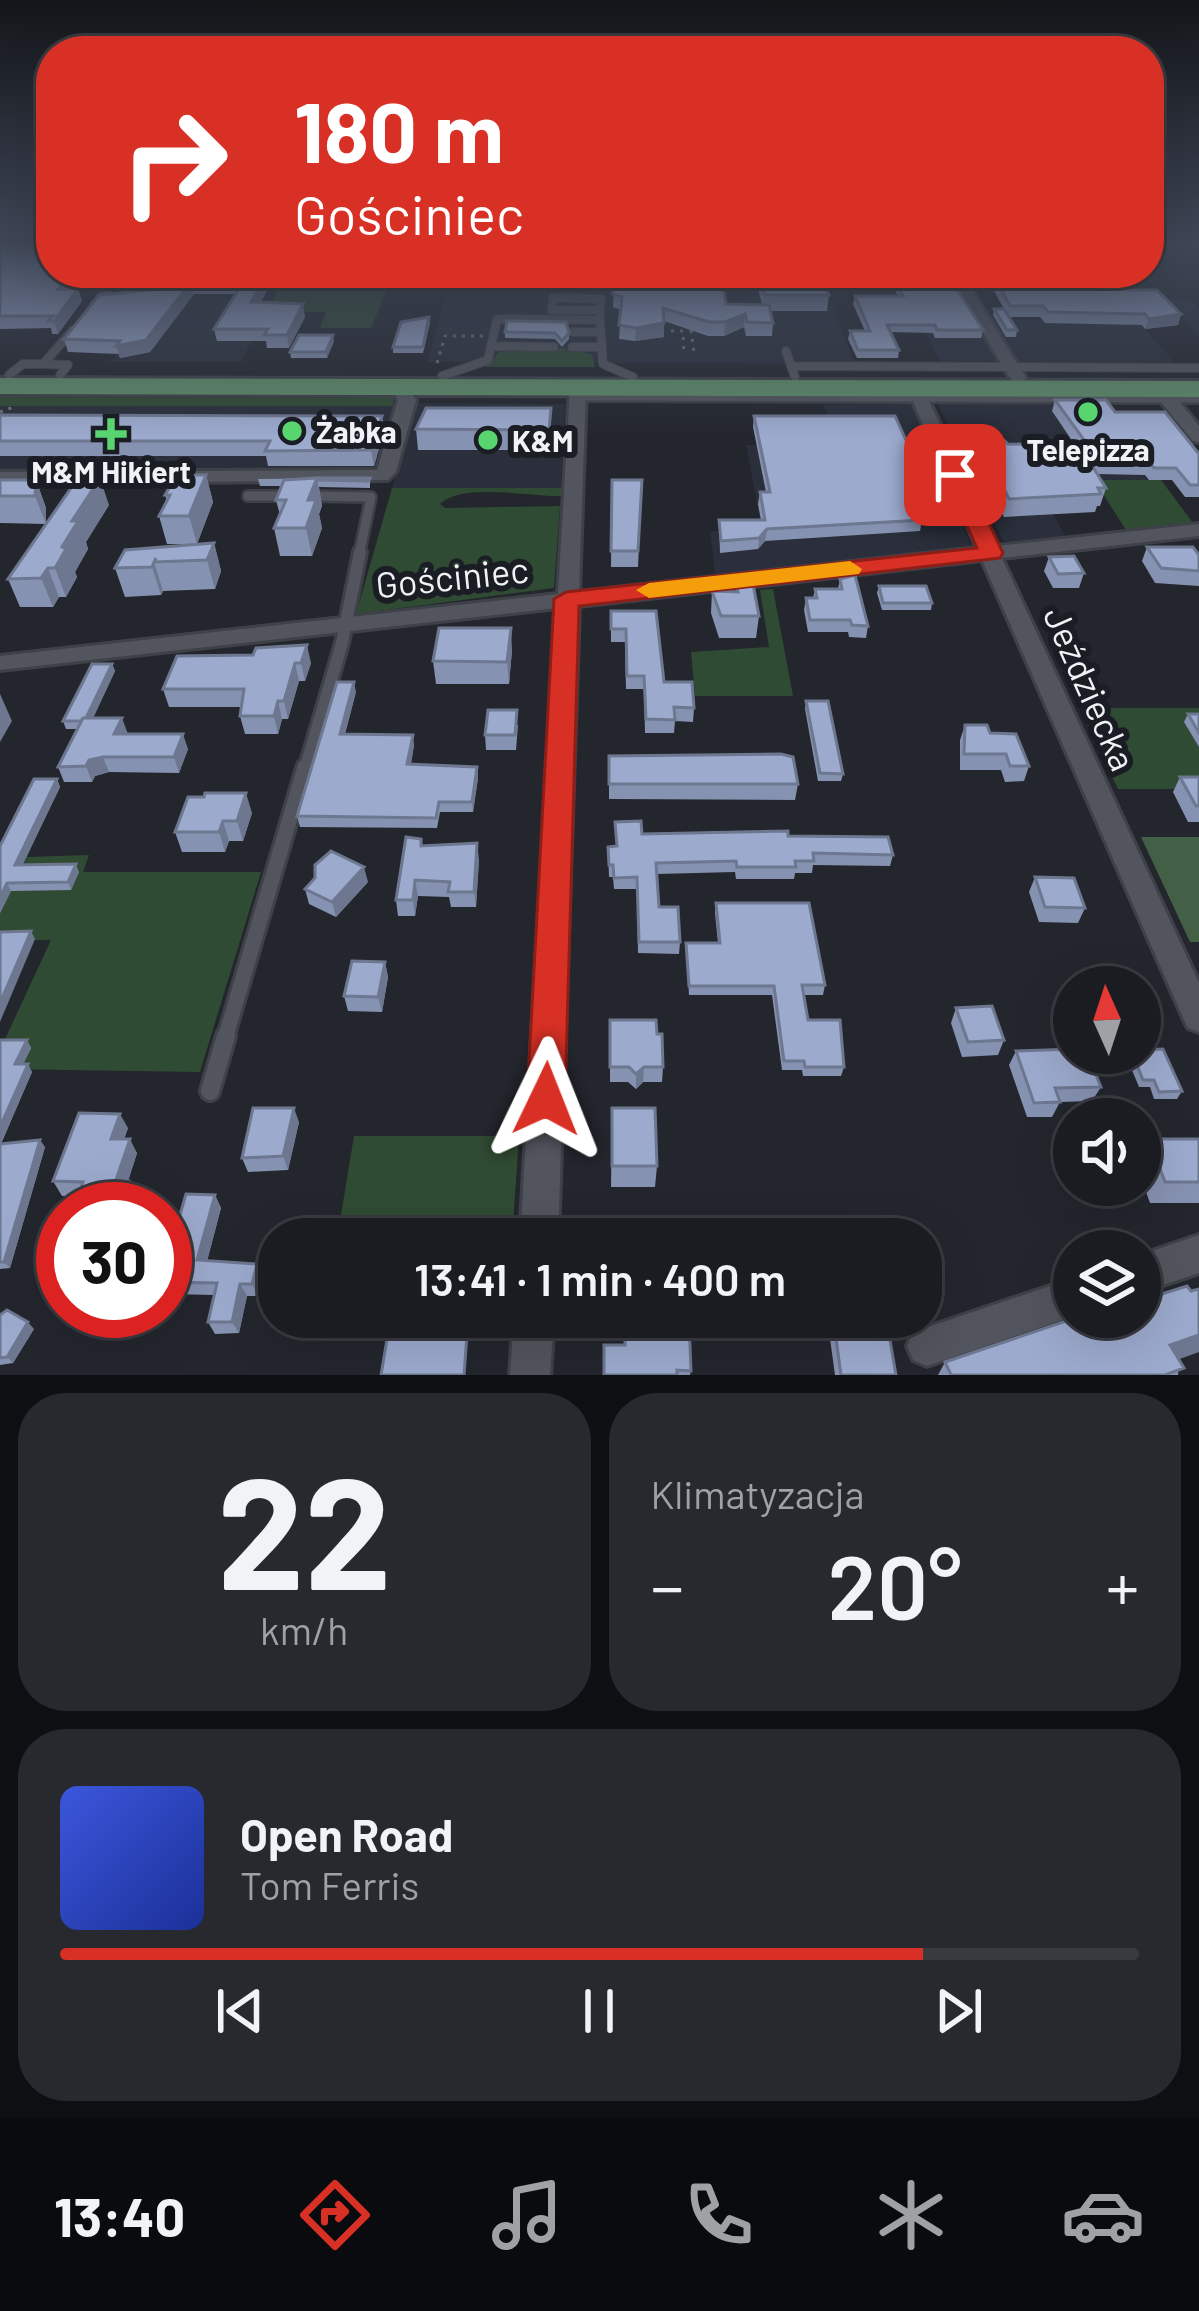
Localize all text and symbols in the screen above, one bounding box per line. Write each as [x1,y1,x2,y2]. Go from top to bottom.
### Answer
text: 180 m [294,79,504,180]
icon: right [96,84,252,240]
text: Gościniec [294,181,524,246]
marker: Telepizza [1075,399,1101,425]
place label: Żabka [316,413,397,449]
marker: Żabka [279,418,305,444]
marker: M&M Hikiert [98,421,124,447]
place label: K&M [512,422,573,458]
pin [904,424,1006,526]
marker: K&M [475,427,501,453]
place label: Telepizza [1026,431,1150,467]
icon: arrive [922,442,988,508]
place label: M&M Hikiert [31,453,191,489]
street label: Gościniec [373,547,531,605]
street label: Jeździecka [1036,599,1146,777]
north arrow [1053,966,1161,1074]
map controls [1053,966,1161,1338]
position arrow [483,1036,609,1162]
button: sound [1053,1098,1161,1206]
speed limit sign: 30 [36,1182,192,1338]
button: layers [1053,1230,1161,1338]
text: 13:41 · 1 min · 400 m [414,1251,786,1305]
text: 22 [217,1434,392,1621]
text: Klimatyzacja [651,1470,865,1517]
text: 20° [827,1530,962,1638]
text: − [651,1545,684,1624]
text: + [1106,1545,1139,1624]
text: km/h [260,1606,348,1653]
text: Open Road [240,1807,453,1861]
text: Tom Ferris [240,1861,419,1908]
icon: previous [207,1978,273,2044]
icon: pause [566,1978,632,2044]
icon: next [926,1978,992,2044]
icon: directions [293,2173,377,2257]
icon: music [485,2173,569,2257]
icon: phone [677,2173,761,2257]
icon: climate [869,2173,953,2257]
icon: car [1061,2173,1145,2257]
text: 13:40 [54,2183,185,2248]

